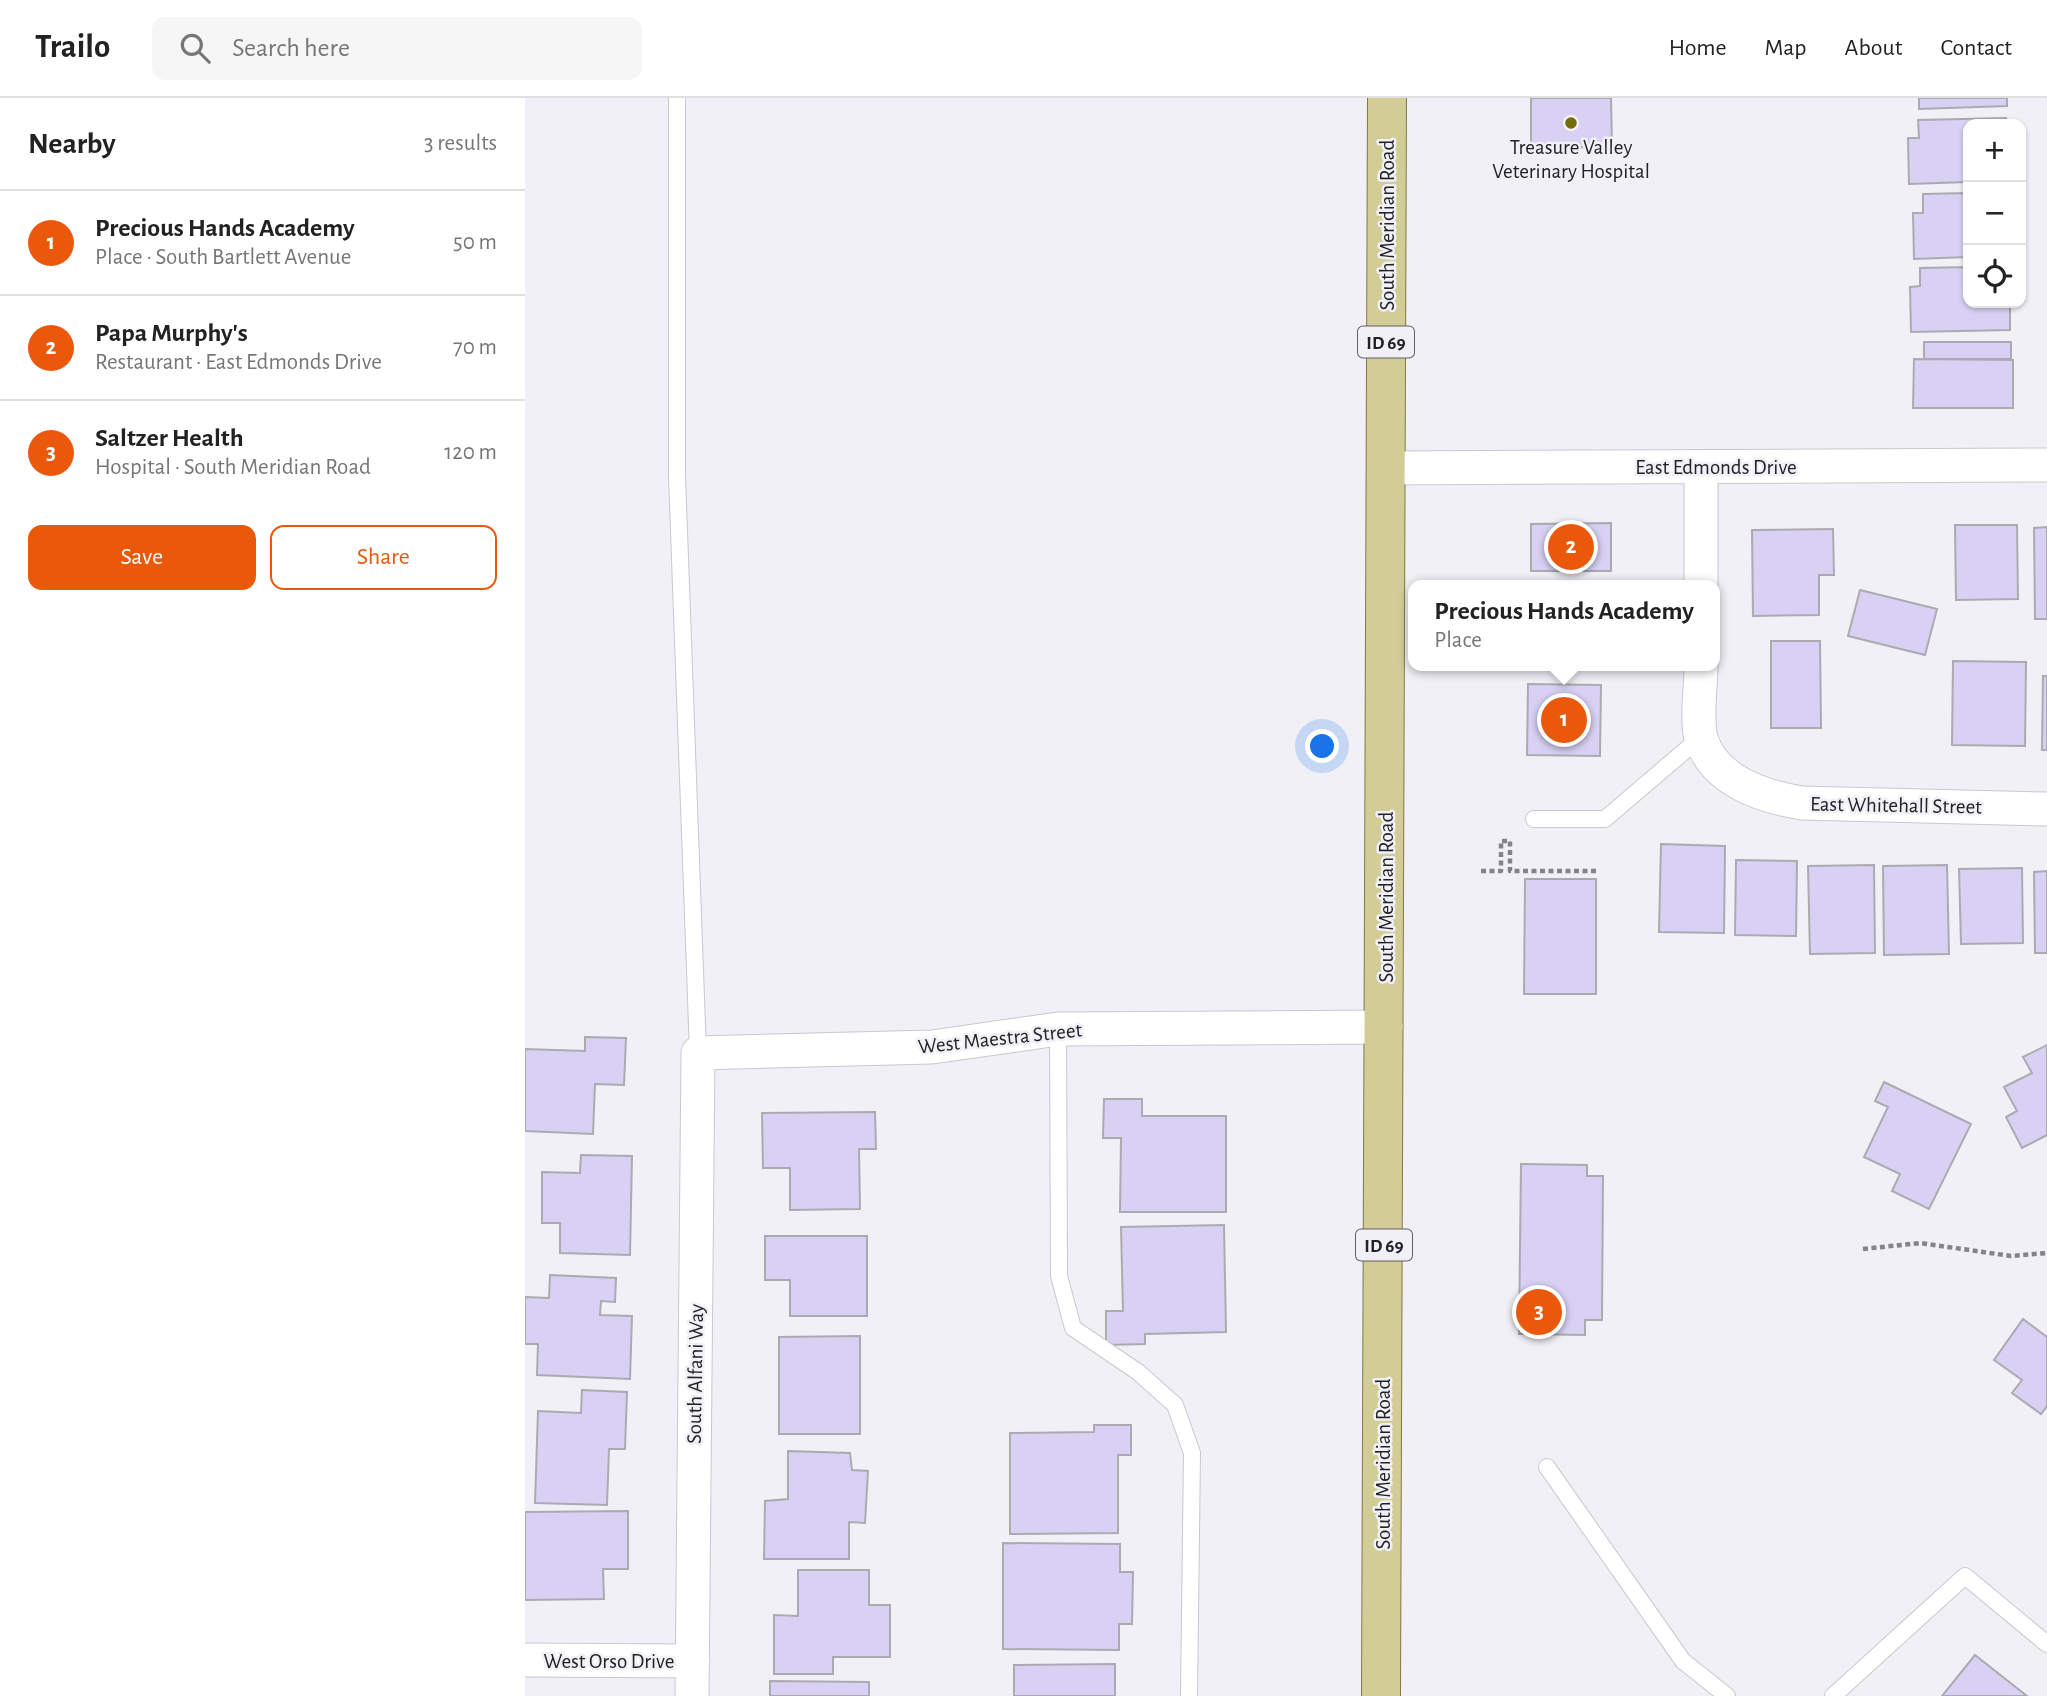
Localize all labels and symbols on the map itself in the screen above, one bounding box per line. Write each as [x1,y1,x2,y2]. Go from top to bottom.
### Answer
marker: Treasure Valley Veterinary Hospital [1563,115,1579,131]
place label: Treasure Valley Veterinary Hospital [1492,137,1650,182]
street label: South Meridian Road [1377,139,1398,310]
road number: ID 69 [1358,326,1414,358]
street label: East Edmonds Drive [1635,457,1797,478]
pin: 2 [1548,521,1594,573]
pin: 1 [1541,694,1587,746]
your location [1305,729,1339,763]
street label: East Whitehall Street [1810,794,1982,818]
street label: South Meridian Road [1376,811,1397,982]
street label: West Maestra Street [917,1019,1083,1058]
road number: ID 69 [1356,1230,1412,1260]
pin: 3 [1516,1286,1562,1338]
street label: South Alfani Way [684,1304,707,1444]
street label: South Meridian Road [1373,1378,1394,1549]
street label: West Orso Drive [544,1651,674,1672]

